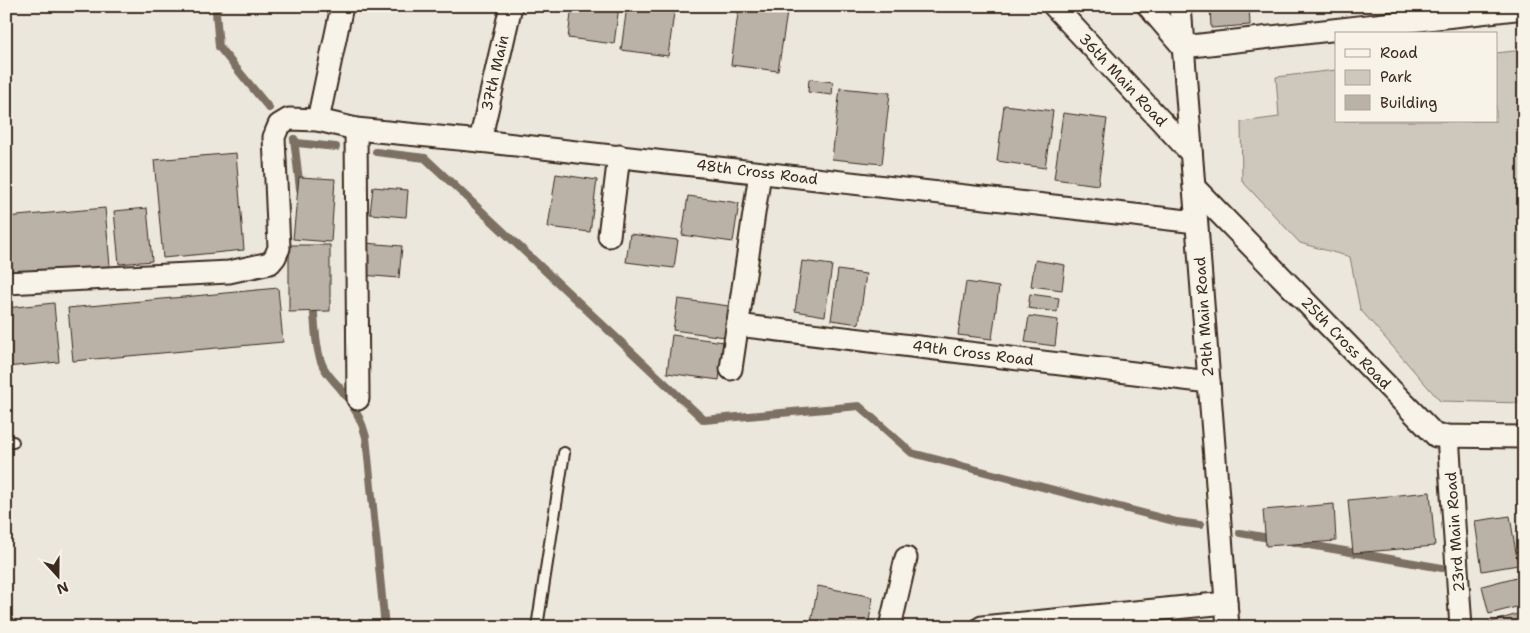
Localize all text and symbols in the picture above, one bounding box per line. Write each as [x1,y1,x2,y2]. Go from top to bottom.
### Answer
street label: 36th Main Road [1075,29,1172,131]
legend [1335,32,1498,122]
street label: 37th Main [477,33,513,113]
text: Road [1380,43,1418,63]
text: Park [1380,67,1412,87]
text: Building [1380,93,1437,113]
street label: 48th Cross Road [695,155,819,189]
street label: 29th Main Road [1190,256,1218,378]
street label: 25th Cross Road [1297,292,1396,394]
street label: 49th Cross Road [911,336,1035,370]
street label: 23rd Main Road [1441,471,1469,593]
north arrow [32,550,82,600]
text: N [54,578,71,599]

